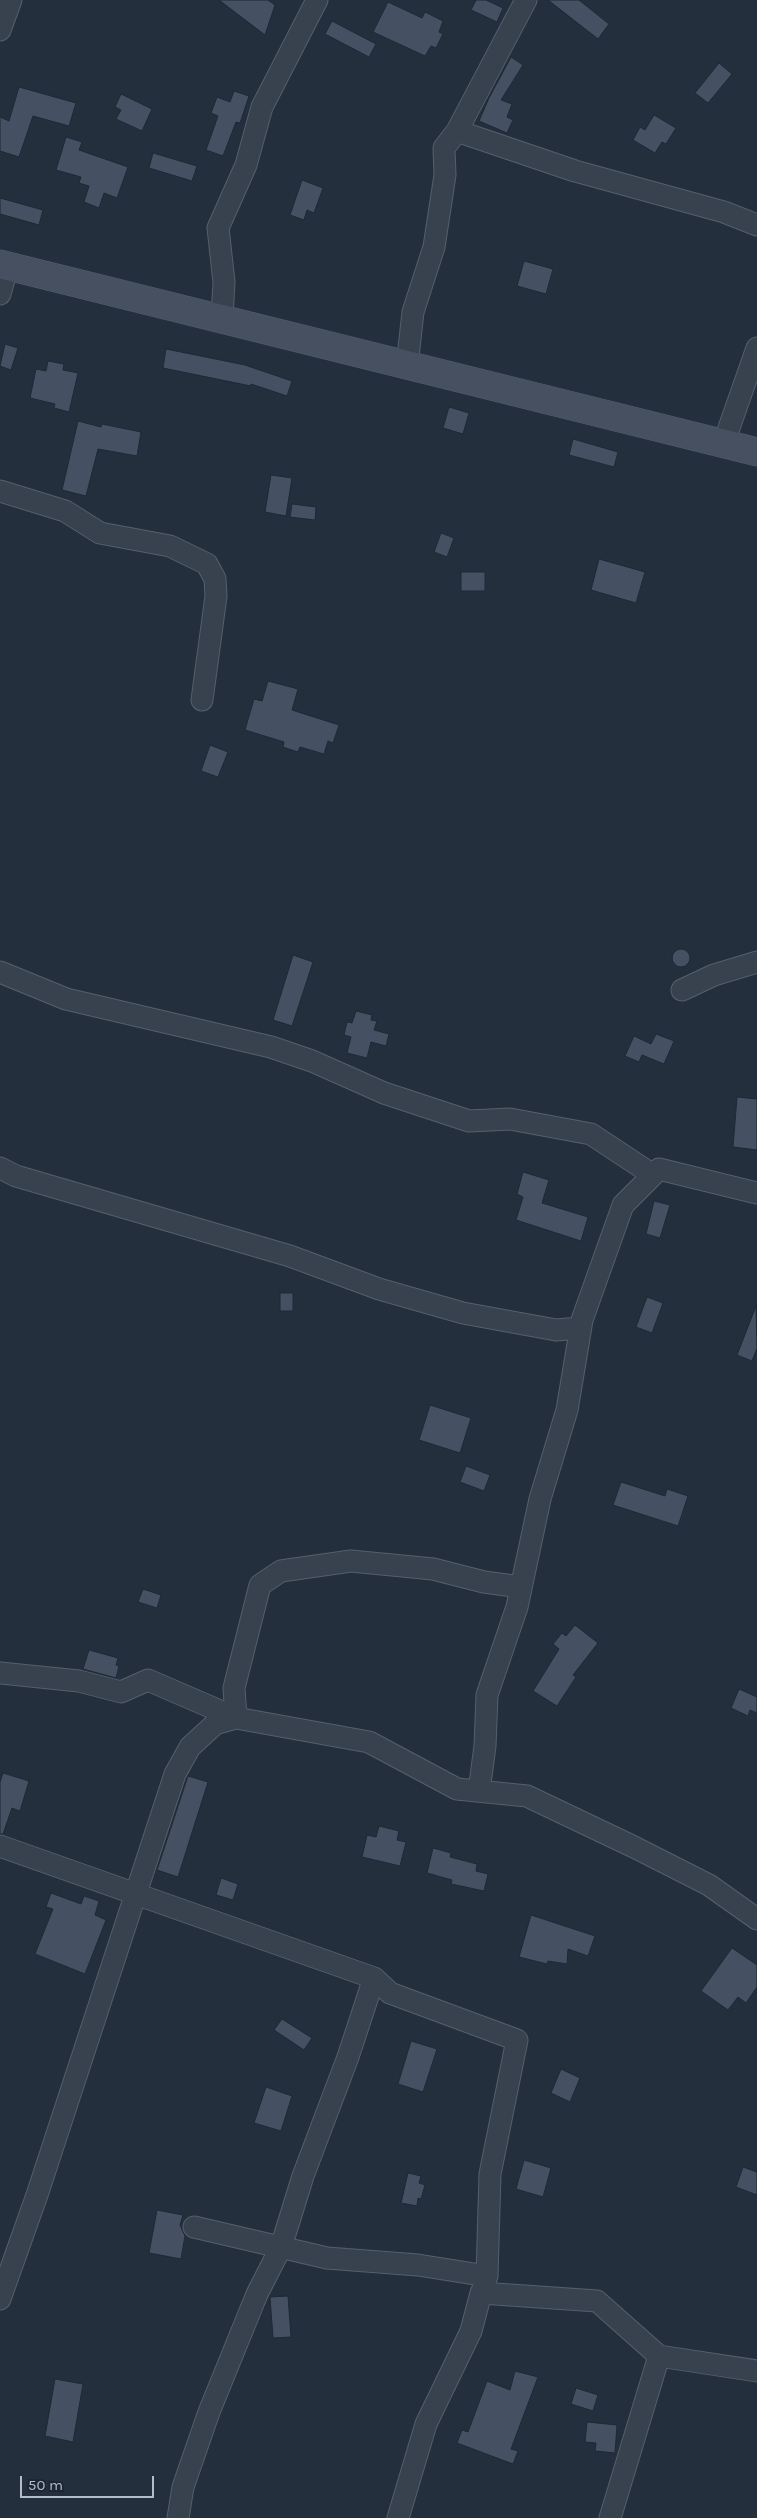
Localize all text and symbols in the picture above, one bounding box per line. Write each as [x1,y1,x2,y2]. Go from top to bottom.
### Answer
scale bar [22,2466,156,2498]
text: 50 m [28,2476,63,2494]

